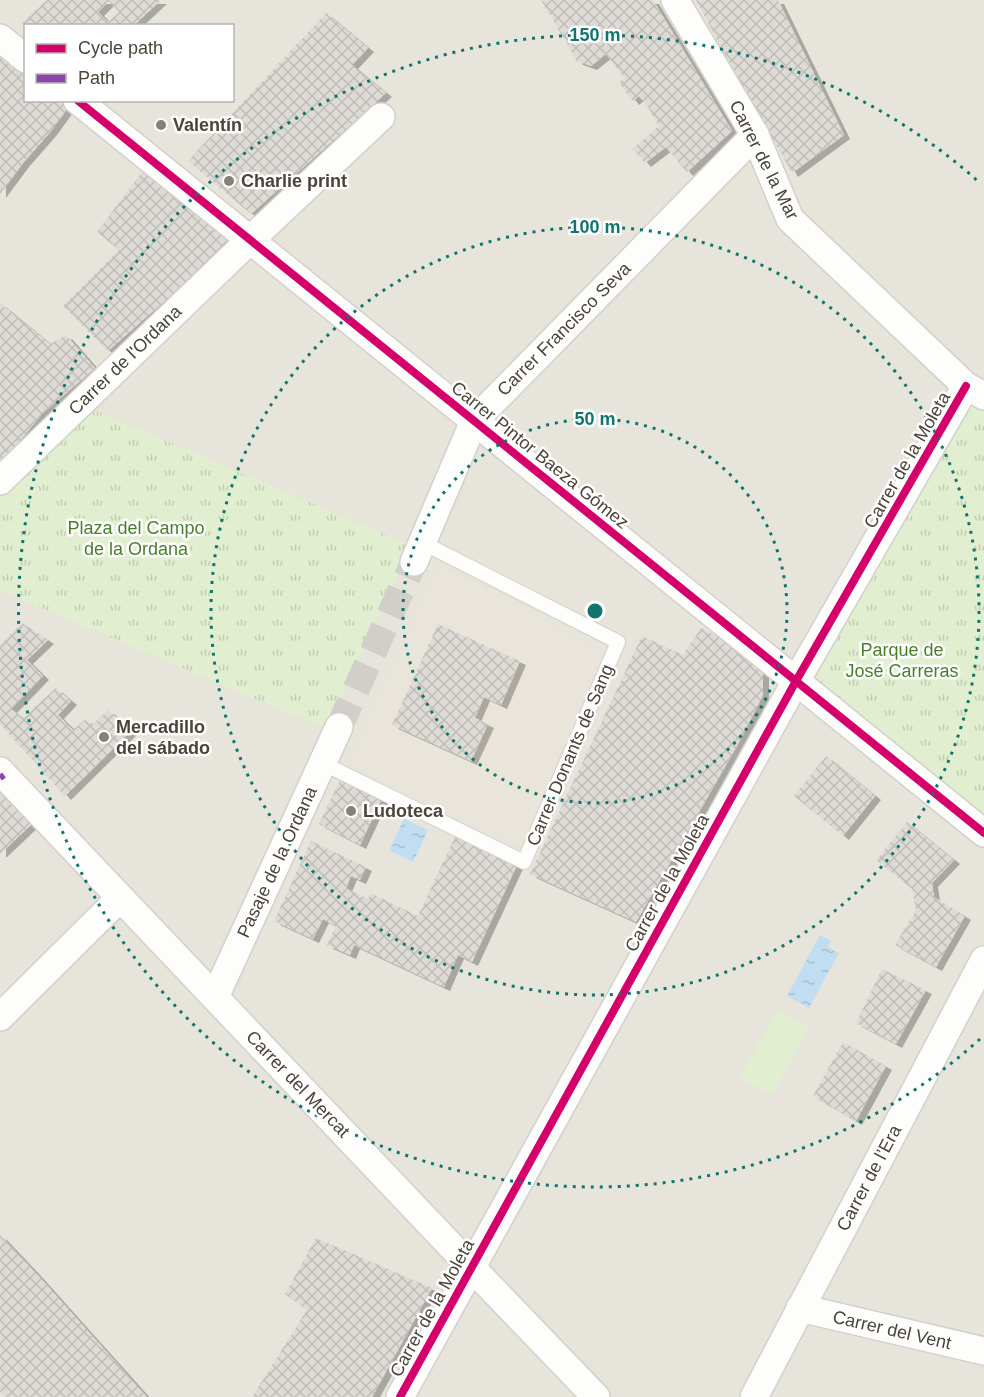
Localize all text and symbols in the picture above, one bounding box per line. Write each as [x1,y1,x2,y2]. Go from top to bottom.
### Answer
legend [24,24,234,102]
text: 150 m [569,25,621,45]
text: Cycle path [78,38,163,58]
text: Path [78,68,115,88]
street label: Carrer de la Mar [725,97,803,223]
place label: Valentín [173,115,242,135]
marker: Valentín [154,118,168,132]
place label: Charlie print [241,171,347,191]
marker: Charlie print [222,174,236,188]
text: 100 m [569,217,621,237]
street label: Carrer Francisco Seva [493,258,635,400]
street label: Carrer de l'Ordana [65,301,186,419]
street label: Carrer Pintor Baeza Gómez [447,377,633,533]
street label: Carrer de la Moleta [860,387,955,532]
text: 50 m [574,409,616,429]
park label: Plaza del Campo de la Ordana [67,518,205,559]
centre of rings [585,601,605,621]
park label: Parque de José Carreras [845,640,959,681]
street label: Carrer Donants de Sang [523,661,617,849]
place label: Mercadillo del sábado [116,717,210,758]
marker: Mercadillo del sábado [97,730,111,744]
street label: Pasaje de la Ordana [233,783,321,941]
place label: Ludoteca [363,801,444,821]
marker: Ludoteca [344,804,358,818]
street label: Carrer de la Moleta [621,810,714,955]
street label: Carrer del Mercat [242,1027,354,1141]
street label: Carrer de l’Era [833,1121,906,1234]
street label: Carrer de la Moleta [386,1235,479,1380]
street label: Carrer del Vent [831,1307,953,1353]

